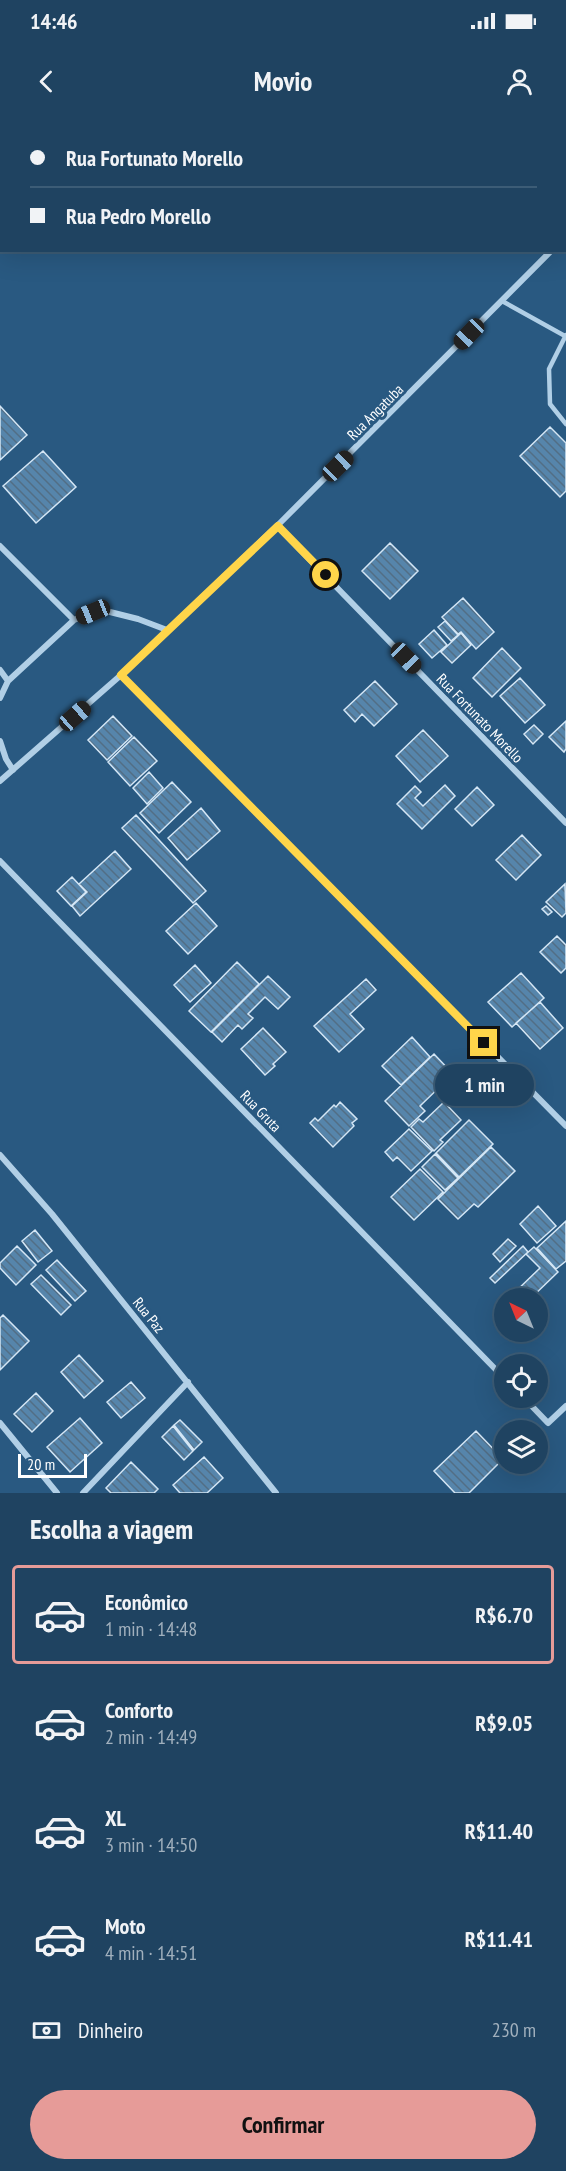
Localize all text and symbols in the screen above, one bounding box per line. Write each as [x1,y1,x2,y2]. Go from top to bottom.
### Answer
text: 14:46 [30,7,78,35]
text: Movio [254,64,312,98]
icon: back [30,65,63,98]
icon: person [503,65,536,98]
text: Rua Fortunato Morello [66,144,243,172]
text: Rua Pedro Morello [66,202,211,230]
car [450,315,488,353]
street label: Rua Angatuba [343,380,407,444]
car [319,447,357,485]
route start [312,561,339,588]
car [73,597,113,627]
car [387,639,425,677]
street label: Rua Fortunato Morello [433,669,527,767]
car [56,697,94,735]
route end [470,1029,497,1056]
callout: 1 min [434,1064,534,1106]
text: 1 min [464,1072,505,1098]
street label: Rua Gruta [236,1086,286,1136]
north arrow [494,1288,548,1342]
map controls [494,1288,548,1474]
street label: Rua Paz [129,1293,169,1337]
button: locate [494,1354,548,1408]
button: layers [494,1420,548,1474]
scale bar [18,1451,87,1478]
text: 20 m [27,1454,55,1474]
text: Escolha a viagem [30,1512,193,1546]
icon: car [33,1588,87,1642]
text: Econômico [105,1588,188,1616]
text: R$6.70 [475,1601,533,1629]
text: 1 min · 14:48 [105,1616,197,1642]
icon: car [33,1696,87,1750]
text: Conforto [105,1696,173,1724]
text: R$9.05 [475,1709,533,1737]
text: 2 min · 14:49 [105,1724,197,1750]
icon: car [33,1804,87,1858]
text: XL [105,1804,126,1832]
text: R$11.40 [465,1817,533,1845]
text: 3 min · 14:50 [105,1832,197,1858]
icon: car [33,1912,87,1966]
text: Moto [105,1912,146,1940]
text: R$11.41 [465,1925,533,1953]
text: 4 min · 14:51 [105,1940,197,1966]
icon: cash [30,2014,63,2047]
text: Dinheiro [78,2016,143,2044]
text: 230 m [492,2017,536,2043]
button: Confirmar [30,2090,536,2159]

